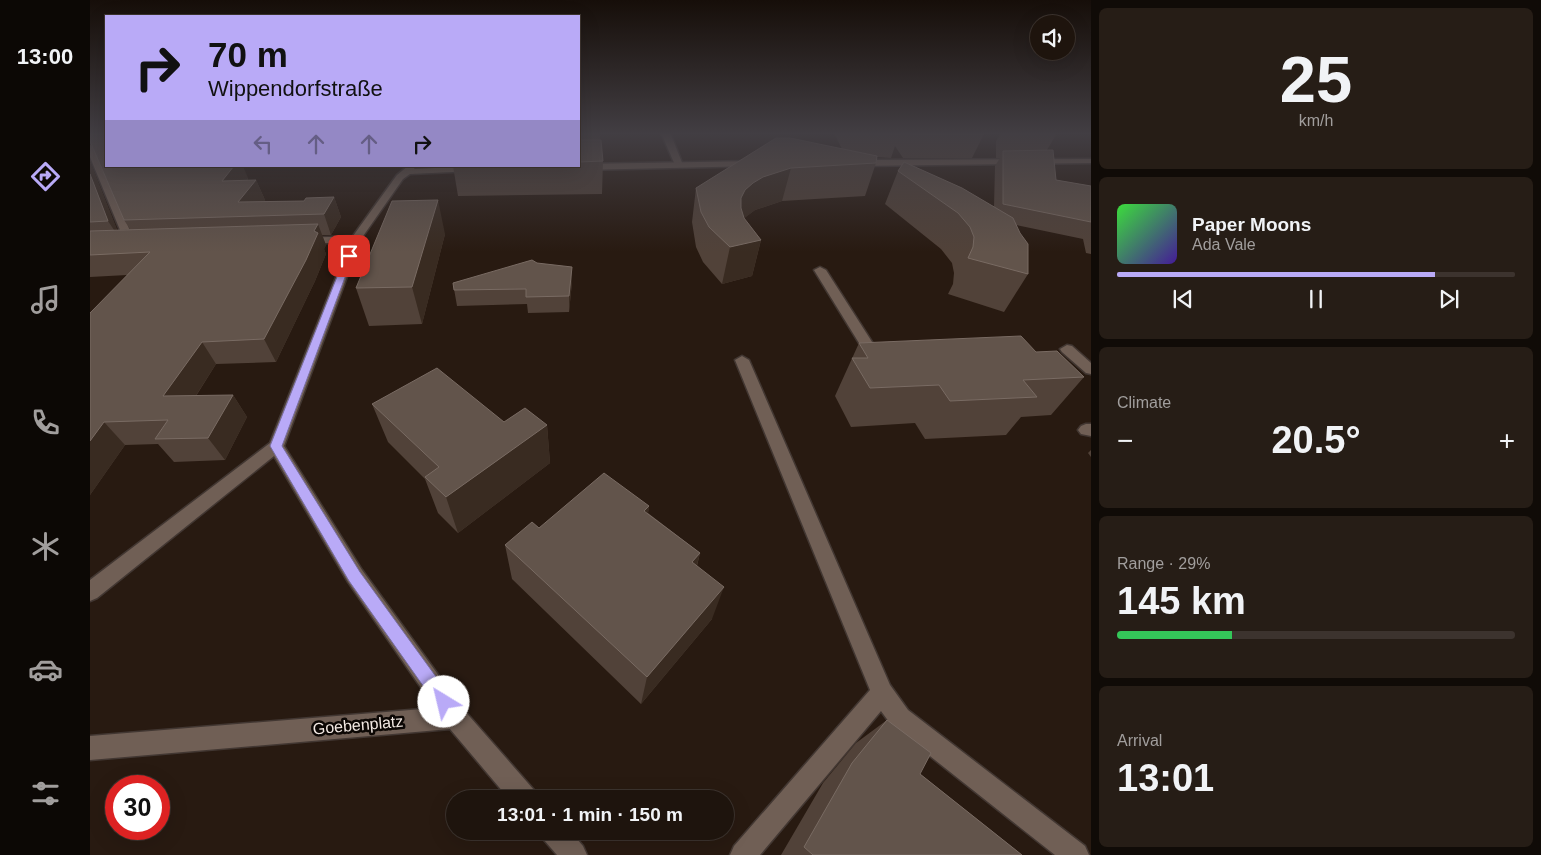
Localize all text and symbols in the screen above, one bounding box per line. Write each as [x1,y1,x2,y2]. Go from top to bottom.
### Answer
map controls [1030,15,1075,60]
button: sound [1030,15,1075,60]
icon: right [125,35,190,100]
text: 70 m [208,35,288,74]
text: 25 [1280,43,1352,116]
text: 13:00 [17,44,73,69]
text: Wippendorfstraße [208,76,383,101]
text: km/h [1299,112,1333,129]
icon: left [249,130,277,158]
icon: ahead [302,130,330,158]
icon: ahead [355,130,383,158]
icon: right [408,130,436,158]
icon: directions [28,159,63,194]
text: Paper Moons [1192,214,1311,235]
pin [328,235,370,277]
text: Ada Vale [1192,236,1256,253]
icon: arrive [335,242,363,270]
icon: music [28,282,63,317]
icon: previous [1169,285,1197,313]
icon: pause [1302,285,1330,313]
icon: next [1435,285,1463,313]
text: Climate [1117,394,1171,411]
icon: phone [28,405,63,440]
text: 20.5° [1271,419,1361,461]
text: − [1117,425,1133,456]
text: + [1499,425,1515,456]
icon: climate [28,529,63,564]
text: Range · 29% [1117,555,1210,572]
text: 145 km [1117,580,1246,622]
icon: car [28,652,63,687]
position arrow [417,675,469,727]
street label: Goebenplatz [312,713,404,737]
text: Arrival [1117,732,1162,749]
text: 13:01 [1117,757,1214,799]
speed limit sign: 30 [105,775,170,840]
icon: filters [28,776,63,811]
text: 13:01 · 1 min · 150 m [497,804,683,825]

